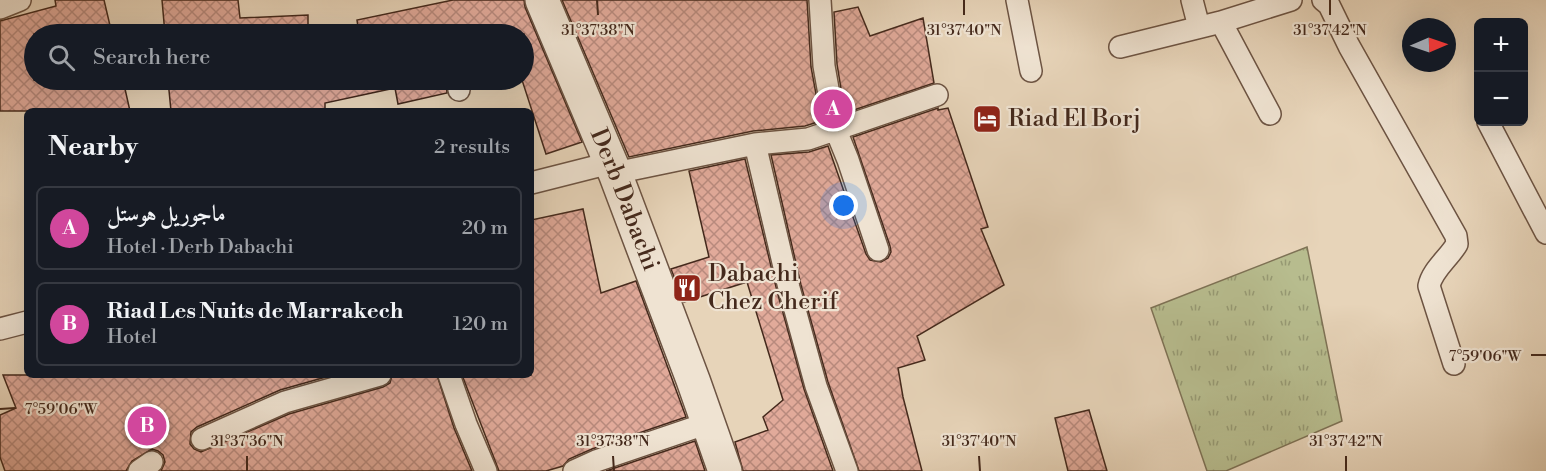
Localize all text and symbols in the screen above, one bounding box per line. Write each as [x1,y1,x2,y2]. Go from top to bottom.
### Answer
north arrow [1402,18,1456,72]
map controls [1474,18,1528,126]
button: + [1474,18,1528,72]
text: 31°37'38"N [561,21,635,40]
text: 31°37'40"N [927,21,1001,40]
text: 31°37'42"N [1293,21,1367,40]
search box [24,24,534,90]
icon: search [45,41,78,74]
text: Search here [93,44,210,71]
button: − [1474,72,1528,126]
pin: A [814,86,852,132]
hotel icon: Riad El Borj [971,103,1003,135]
place label: Riad El Borj [1008,104,1141,134]
street label: Derb Dabachi [583,124,666,275]
text: Nearby [48,131,138,163]
text: 2 results [434,135,510,160]
your location [829,191,858,220]
text: ماجوريل هوستل [107,201,226,228]
text: A [62,216,77,241]
text: 20 m [462,216,508,241]
text: Hotel · Derb Dabachi [107,235,294,260]
place label: Dabachi Chez Cherif [708,259,839,317]
restaurant icon: Dabachi Chez Cherif [671,272,703,304]
text: Riad Les Nuits de Marrakech [107,298,403,325]
text: B [62,312,77,337]
text: 120 m [453,312,508,337]
text: Hotel [107,325,157,350]
text: 7°59'06"W [1449,347,1522,366]
text: 7°59'06"W [25,400,98,419]
pin: B [128,404,166,448]
text: 31°37'36"N [210,432,284,451]
text: 31°37'38"N [576,432,650,451]
text: 31°37'40"N [942,432,1016,451]
text: 31°37'42"N [1309,432,1383,451]

